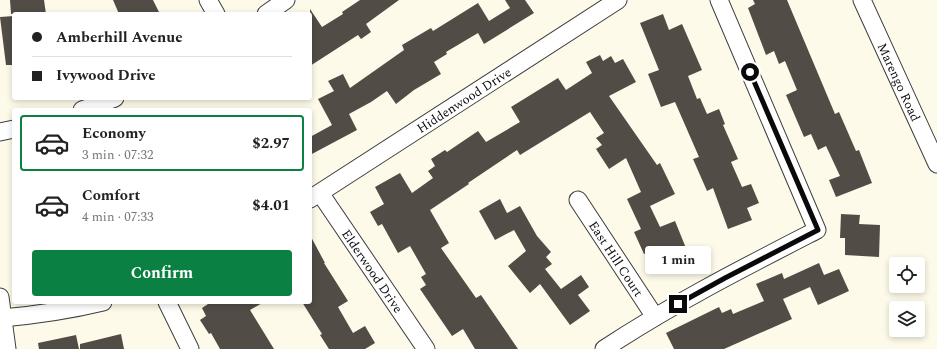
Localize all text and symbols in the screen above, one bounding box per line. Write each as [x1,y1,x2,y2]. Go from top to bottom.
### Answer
text: Amberhill Avenue [56,26,183,49]
street label: Marengo Road [872,40,925,125]
street label: Hiddenwood Drive [413,62,516,139]
route start [741,63,759,81]
text: Ivywood Drive [56,64,156,87]
text: Economy [82,122,146,145]
icon: car [34,125,70,161]
text: $2.97 [252,132,290,155]
text: 3 min · 07:32 [82,145,154,165]
text: Comfort [82,184,140,207]
icon: car [34,187,70,223]
text: $4.01 [252,194,290,217]
text: 4 min · 07:33 [82,207,154,227]
street label: East Hill Court [583,217,648,301]
street label: Elderwood Drive [336,225,408,317]
callout: 1 min [645,246,711,274]
button: Confirm [32,250,292,296]
text: 1 min [661,250,695,270]
map controls [889,257,925,337]
button: locate [889,257,925,293]
route end [669,295,687,313]
button: layers [889,301,925,337]

